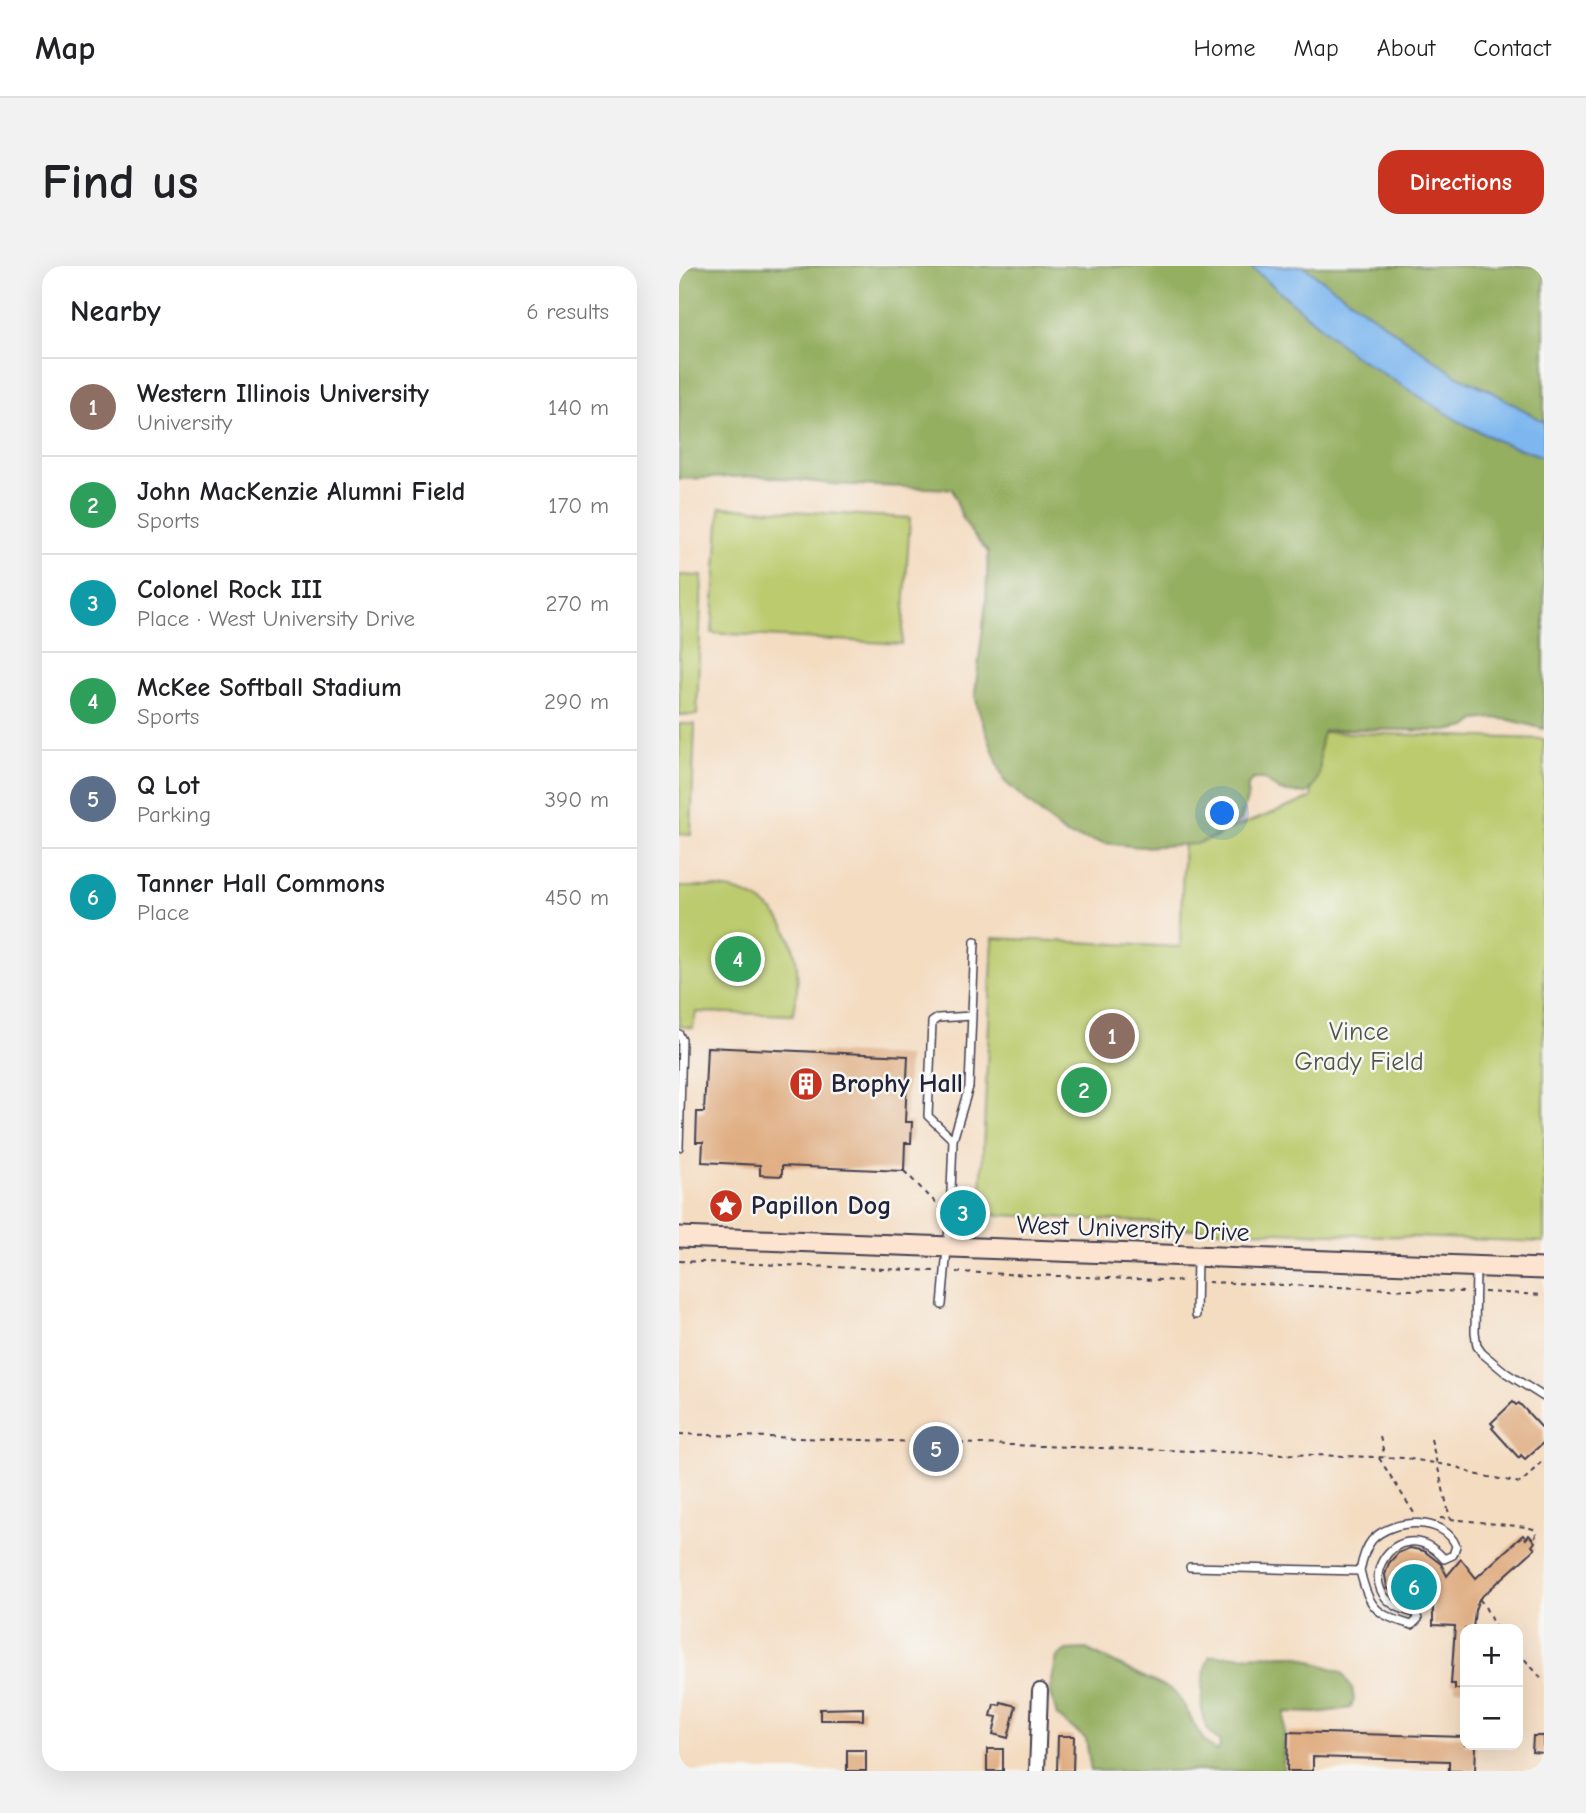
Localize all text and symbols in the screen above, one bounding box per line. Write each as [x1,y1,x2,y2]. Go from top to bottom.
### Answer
text: Map [35,29,96,67]
text: Home [1194,34,1255,62]
text: Map [1293,34,1339,62]
text: About [1377,34,1435,62]
text: Contact [1473,34,1551,62]
button: Directions [1378,150,1544,214]
text: Find us [42,154,198,210]
text: Nearby [70,294,161,329]
text: 6 results [526,298,609,325]
text: Western Illinois University [137,379,429,409]
text: 1 [88,394,98,421]
text: 140 m [548,394,609,421]
text: University [137,409,232,436]
text: John MacKenzie Alumni Field [137,477,465,507]
text: 2 [87,492,99,519]
text: 170 m [548,492,609,519]
text: Sports [137,507,199,534]
text: Colonel Rock III [137,575,322,605]
text: 3 [87,590,99,617]
text: 270 m [545,590,609,617]
text: Place · West University Drive [137,605,415,632]
text: McKee Softball Stadium [137,673,402,703]
text: 4 [88,688,98,715]
text: 290 m [544,688,609,715]
text: Sports [137,703,199,730]
text: Q Lot [137,771,200,801]
text: 5 [87,786,99,813]
text: 390 m [544,786,609,813]
your location [1205,796,1239,830]
text: Parking [137,801,211,828]
text: Tanner Hall Commons [137,869,385,899]
text: 6 [87,884,99,911]
text: 450 m [545,884,609,911]
text: Place [137,899,189,926]
pin: 4 [715,933,761,985]
pin: 1 [1089,1010,1135,1062]
park label: Vince Grady Field [1294,1017,1424,1077]
pin: 2 [1061,1064,1107,1116]
building icon: Brophy Hall [787,1065,825,1103]
place label: Brophy Hall [831,1069,963,1099]
place icon: Papillon Dog [707,1187,745,1225]
pin: 3 [940,1187,986,1239]
place label: Papillon Dog [751,1191,891,1221]
street label: West University Drive [1016,1210,1250,1248]
pin: 5 [913,1423,959,1475]
pin: 6 [1391,1561,1437,1613]
map controls [1460,1624,1523,1750]
button: + [1460,1624,1523,1687]
button: − [1460,1687,1523,1750]

